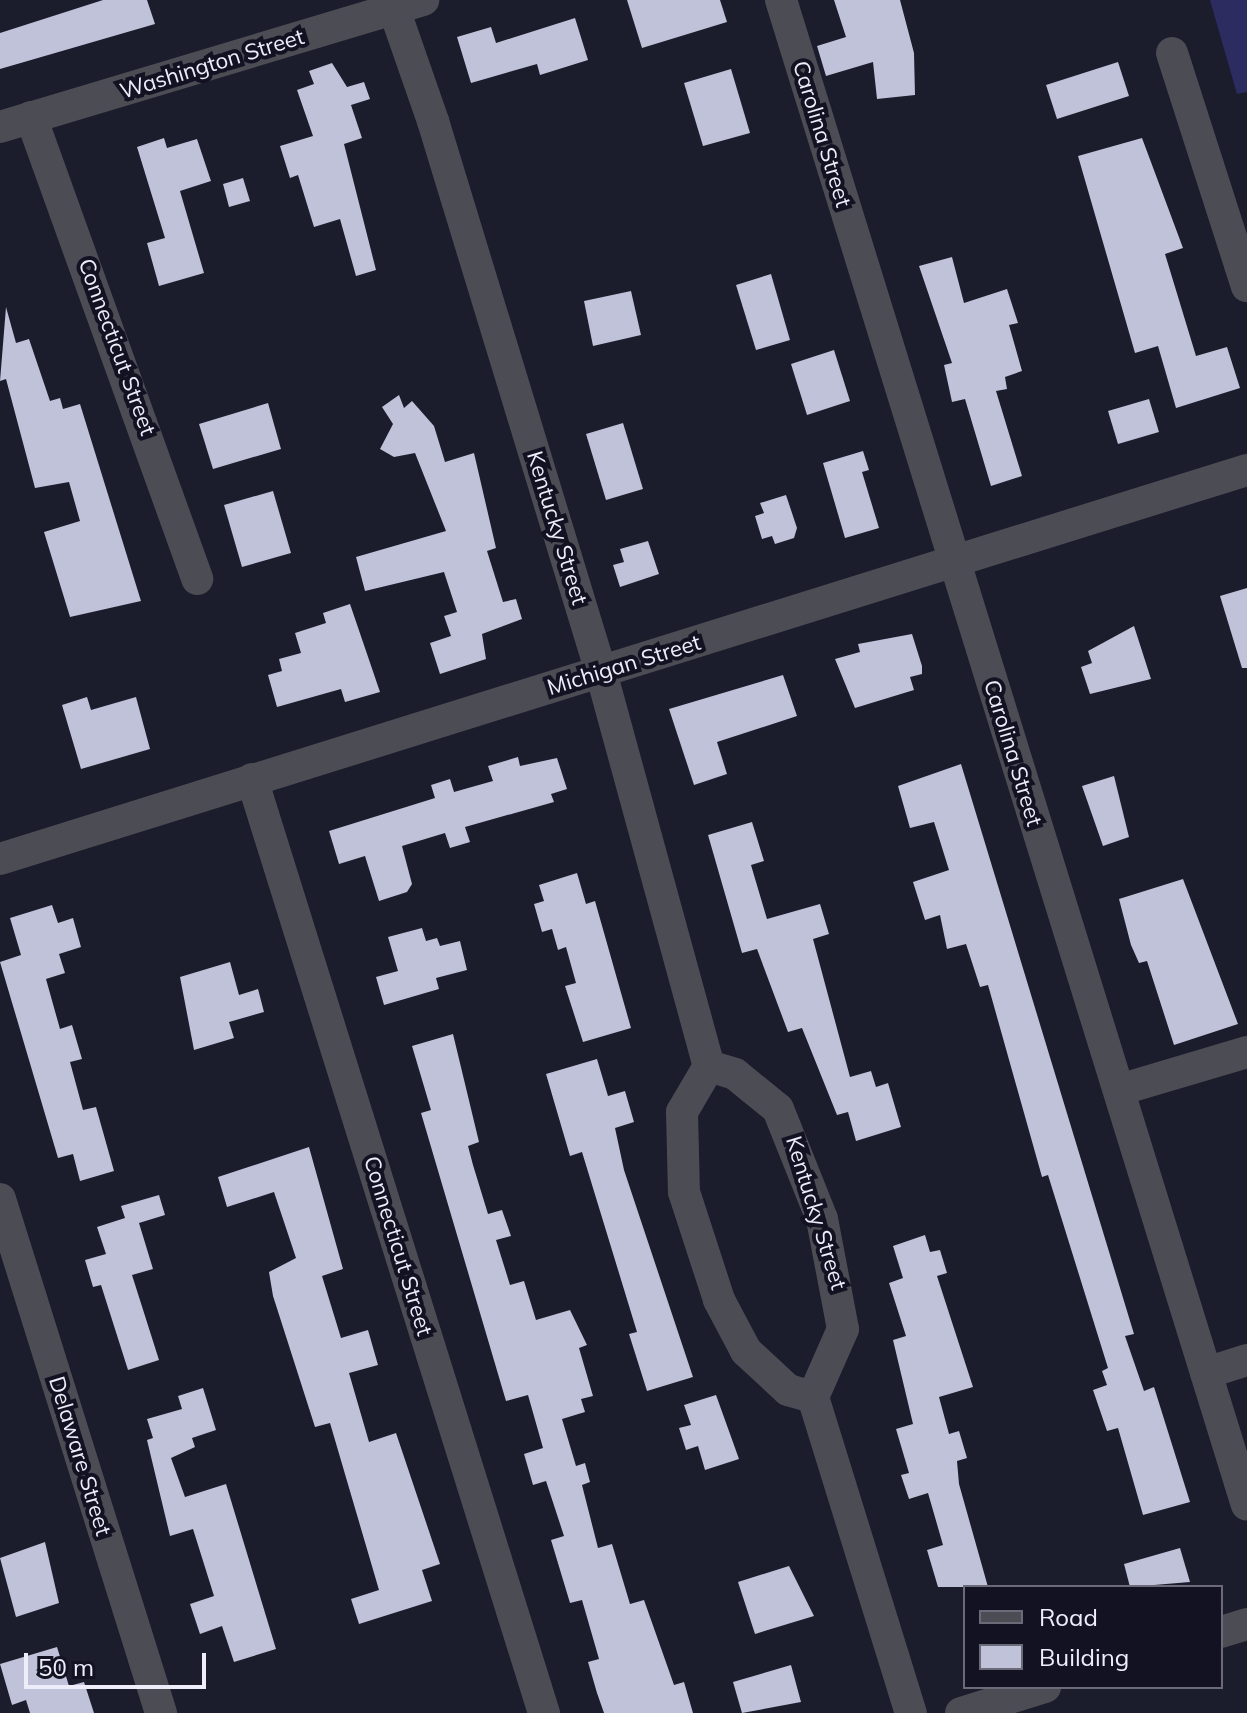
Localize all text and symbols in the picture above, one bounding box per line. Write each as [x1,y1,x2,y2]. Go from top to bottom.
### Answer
street label: Washington Street [117,23,307,105]
street label: Carolina Street [787,58,857,210]
street label: Connecticut Street [73,255,161,439]
street label: Kentucky Street [521,448,593,608]
street label: Michigan Street [544,629,704,701]
street label: Carolina Street [978,677,1048,829]
street label: Kentucky Street [780,1133,852,1293]
street label: Connecticut Street [358,1153,438,1339]
street label: Delaware Street [43,1373,117,1539]
legend [963,1585,1223,1689]
text: Road [1039,1602,1098,1632]
scale bar [28,1637,210,1687]
text: Building [1039,1642,1129,1672]
text: 50 m [38,1652,94,1682]

